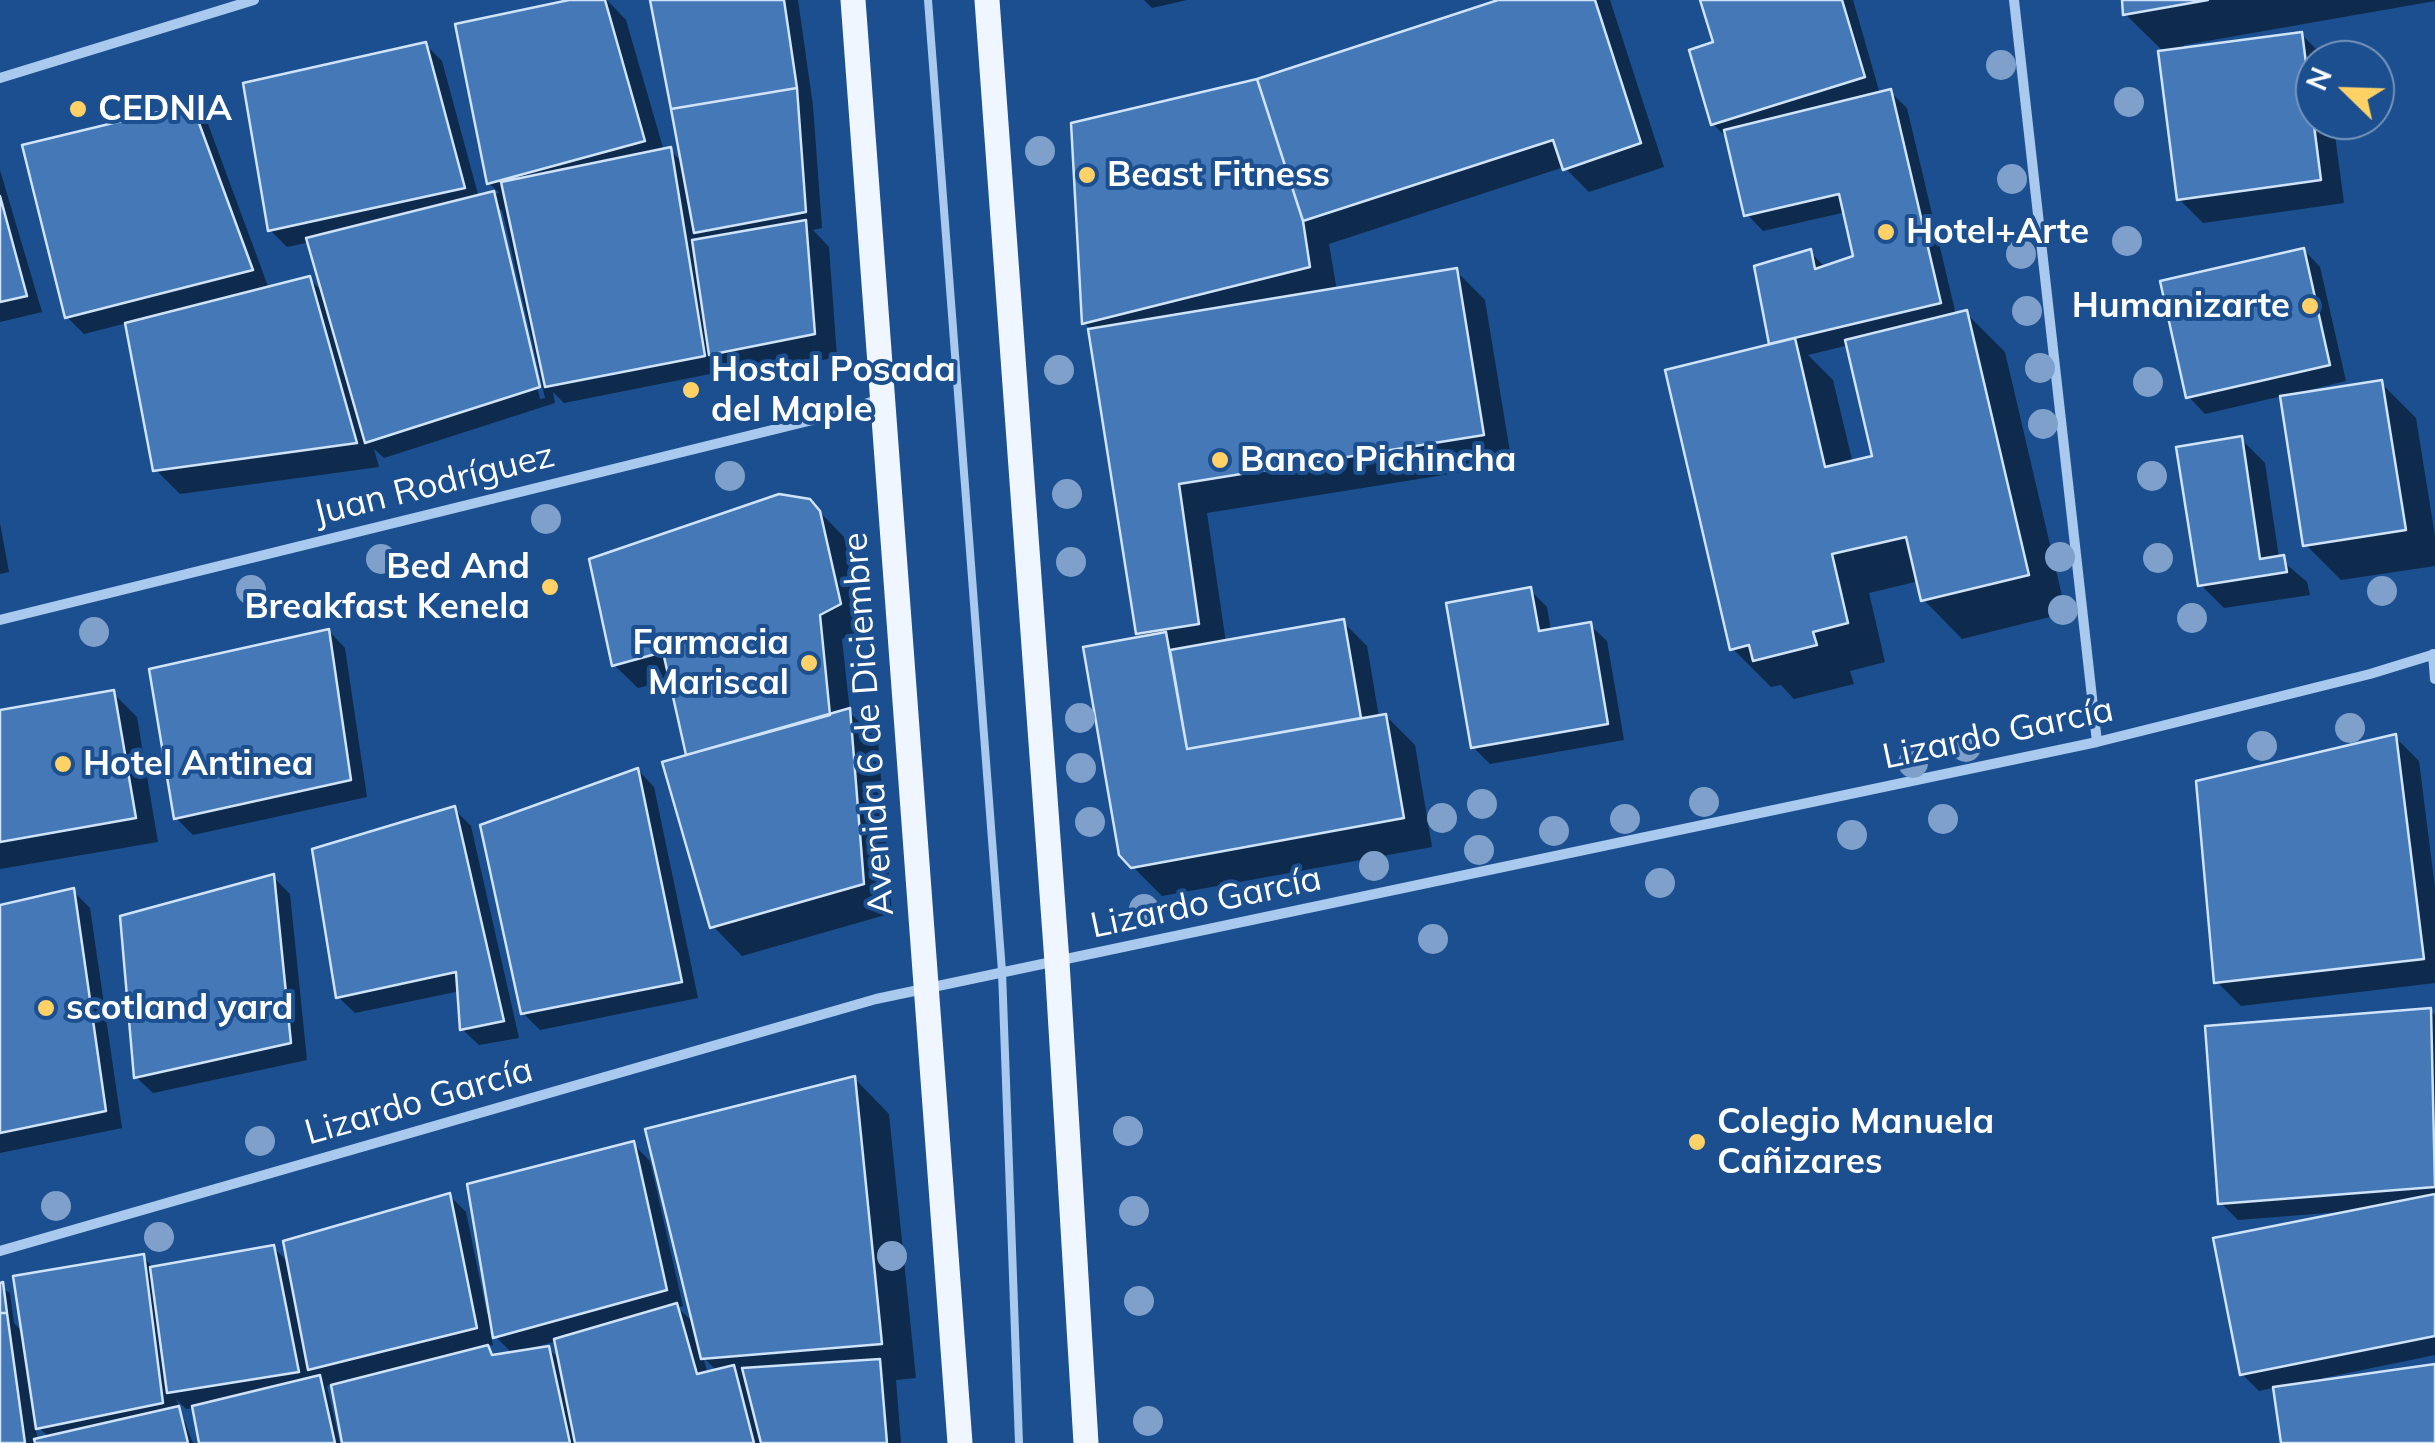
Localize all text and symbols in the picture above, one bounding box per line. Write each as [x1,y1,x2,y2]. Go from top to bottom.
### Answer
north arrow [2295,40,2395,140]
text: N [2299,62,2339,95]
place label: CEDNIA [98,88,232,130]
marker: CEDNIA [67,98,89,120]
place label: Beast Fitness [1107,154,1330,196]
marker: Beast Fitness [1076,164,1098,186]
place label: Hotel+Arte [1906,211,2089,253]
marker: Hotel+Arte [1875,221,1897,243]
place label: Humanizarte [2072,285,2290,327]
marker: Humanizarte [2299,295,2321,317]
place label: Hostal Posada del Maple [711,349,956,431]
marker: Hostal Posada del Maple [680,379,702,401]
street label: Juan Rodríguez [309,435,559,535]
place label: Banco Pichincha [1240,439,1516,481]
marker: Banco Pichincha [1209,449,1231,471]
street label: Avenida 6 de Diciembre [835,531,903,917]
place label: Bed And Breakfast Kenela [244,546,530,628]
marker: Bed And Breakfast Kenela [539,576,561,598]
place label: Farmacia Mariscal [633,622,789,704]
marker: Farmacia Mariscal [798,652,820,674]
street label: Lizardo García [1879,689,2117,779]
place label: Hotel Antinea [83,743,313,785]
marker: Hotel Antinea [52,753,74,775]
street label: Lizardo García [1087,858,1325,948]
place label: scotland yard [66,987,293,1029]
marker: scotland yard [35,997,57,1019]
street label: Lizardo García [300,1049,538,1155]
place label: Colegio Manuela Cañizares [1717,1101,1994,1183]
marker: Colegio Manuela Cañizares [1686,1131,1708,1153]

